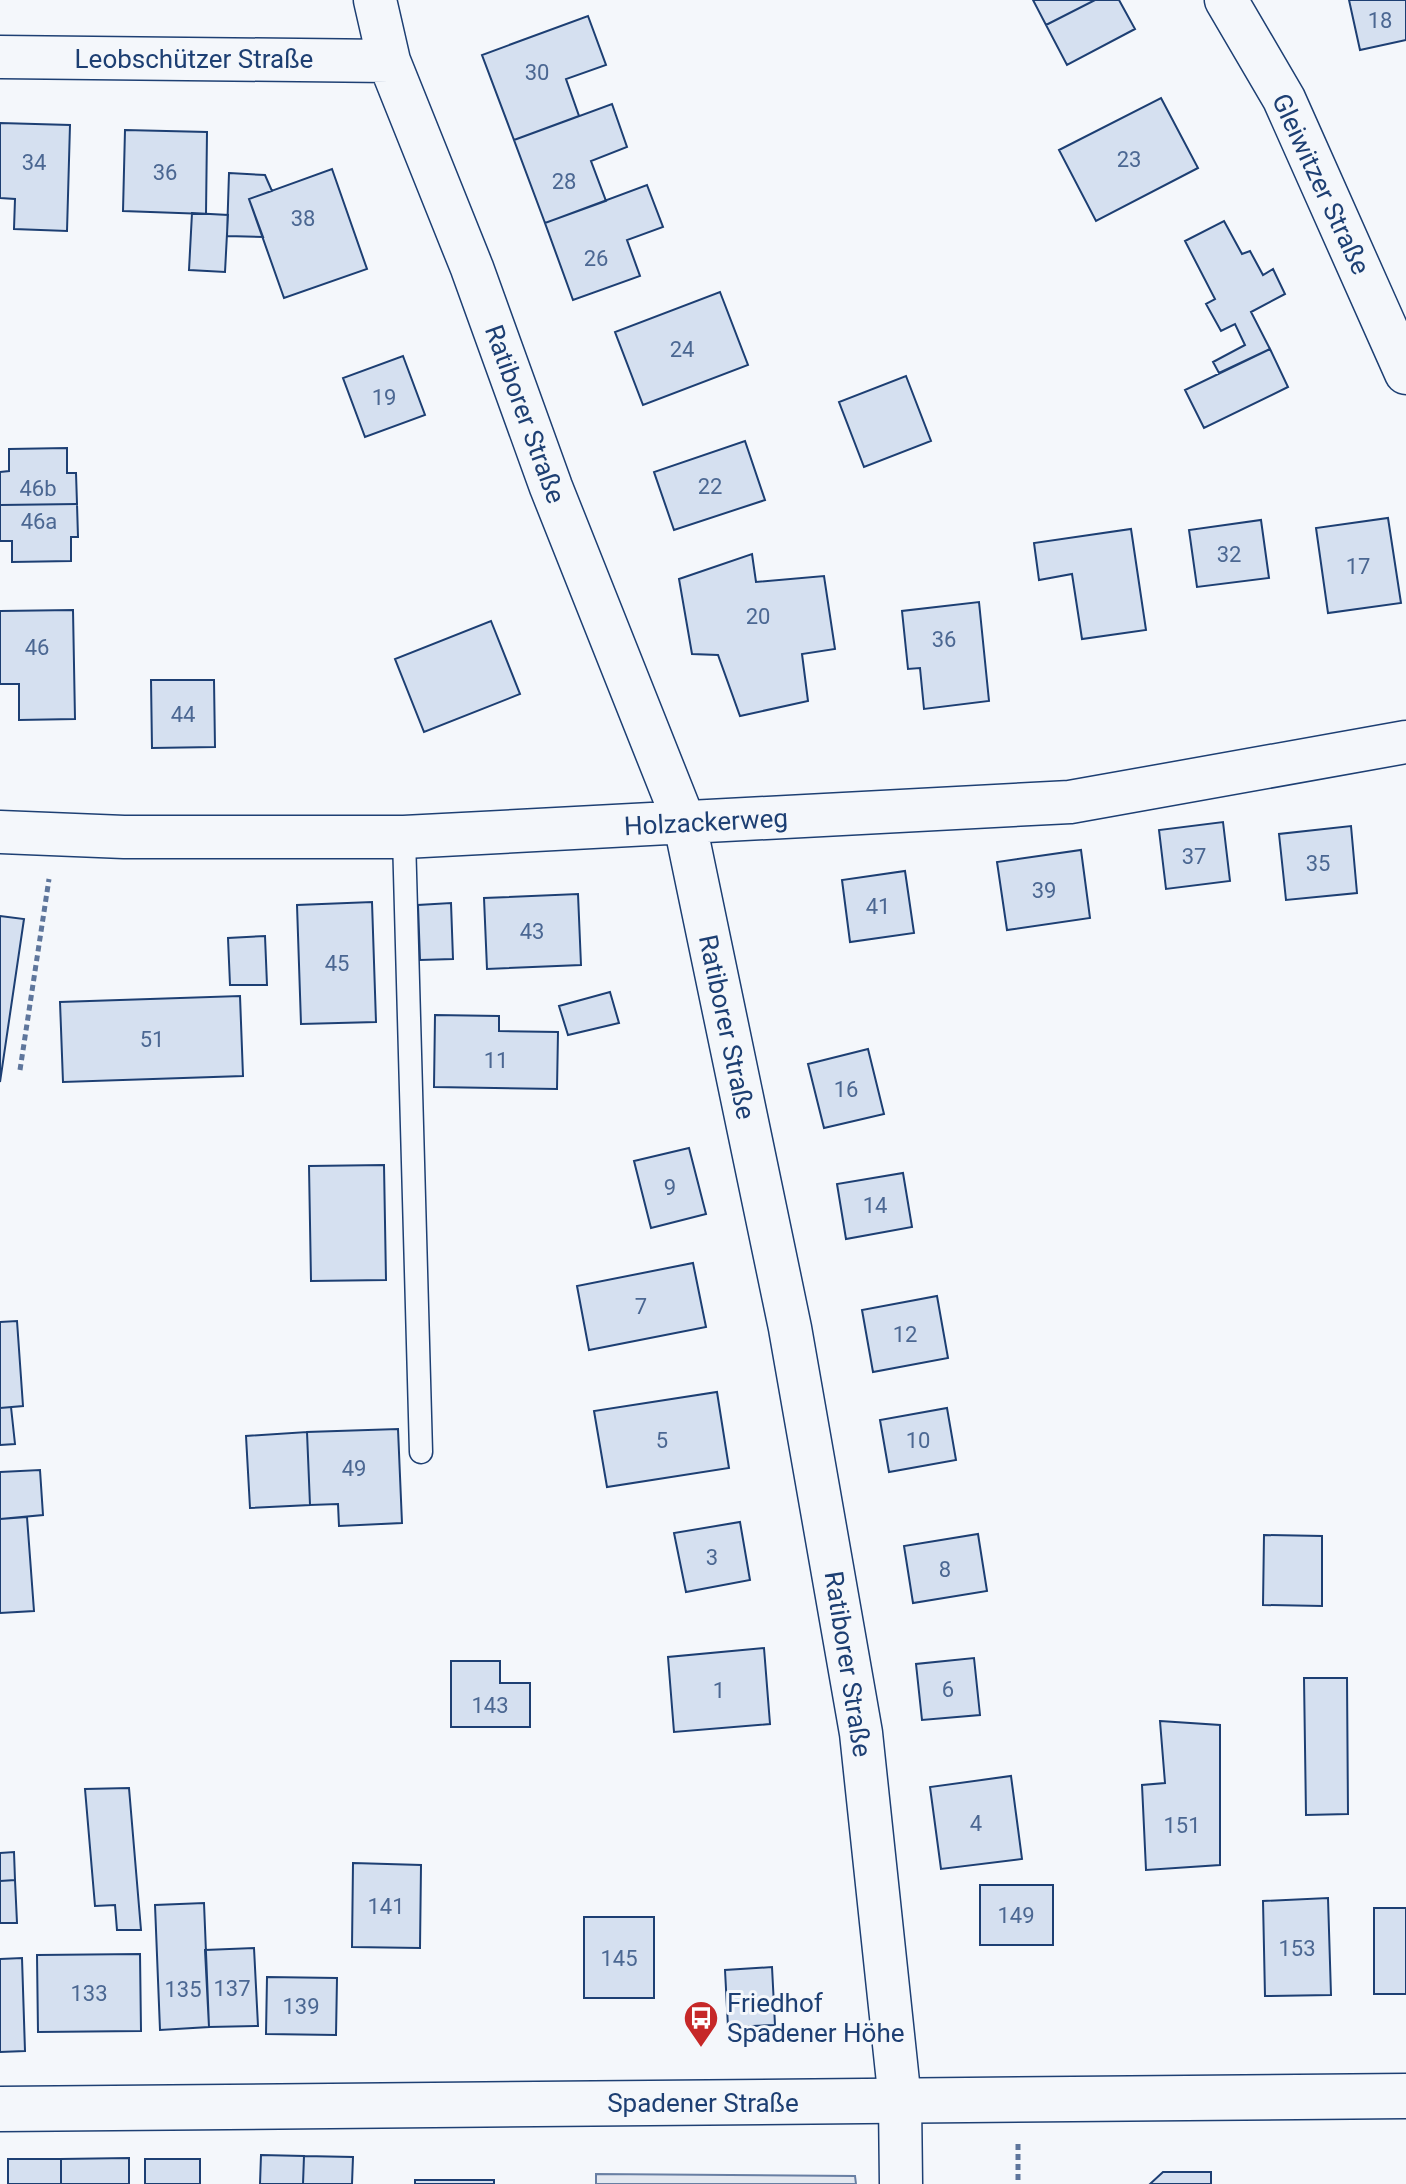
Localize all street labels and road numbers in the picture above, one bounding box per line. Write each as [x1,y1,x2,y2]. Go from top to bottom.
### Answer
street label: Leobschützer Straße [75,44,313,74]
street label: Gleiwitzer Straße [1266,89,1376,279]
street label: Ratiborer Straße [479,321,571,507]
street label: Holzackerweg [623,803,789,841]
street label: Ratiborer Straße [693,932,761,1122]
street label: Ratiborer Straße [819,1569,877,1759]
street label: Spadener Straße [607,2088,799,2118]

